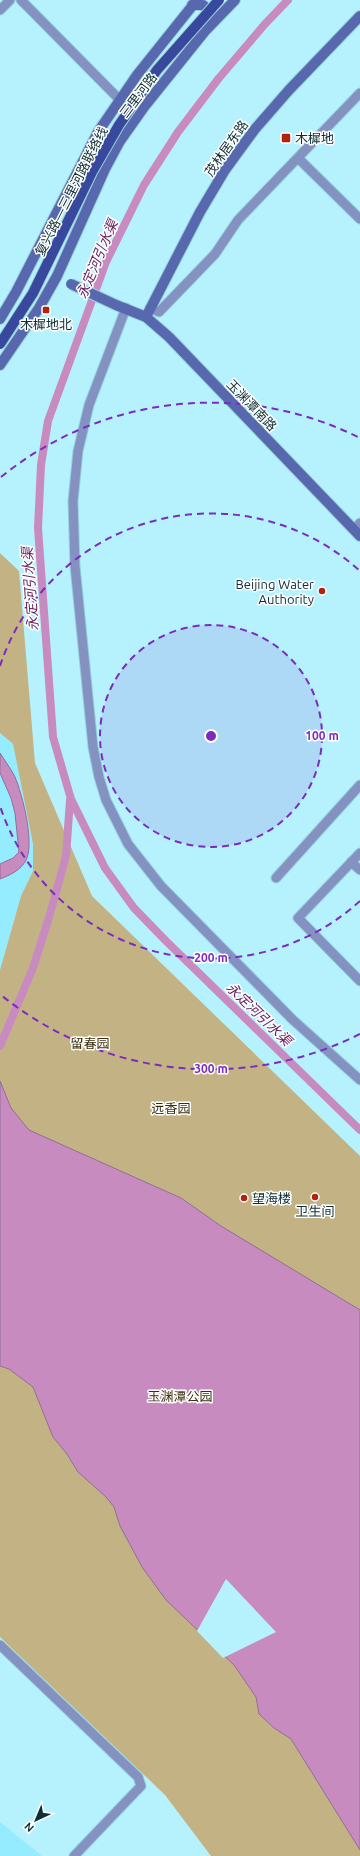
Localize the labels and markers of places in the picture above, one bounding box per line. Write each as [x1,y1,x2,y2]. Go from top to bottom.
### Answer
place label: 木樨地 [295,131,334,145]
marker: 木樨地 [280,132,292,144]
marker: 木樨地北 [41,305,51,315]
place label: 木樨地北 [20,317,72,331]
place label: Beijing Water Authority [236,577,314,606]
marker: Beijing Water Authority [317,586,327,596]
centre of rings [204,729,218,743]
place label: 望海楼 [252,1191,291,1205]
marker: 卫生间 [310,1192,320,1202]
marker: 望海楼 [239,1193,249,1203]
place label: 卫生间 [295,1204,335,1218]

